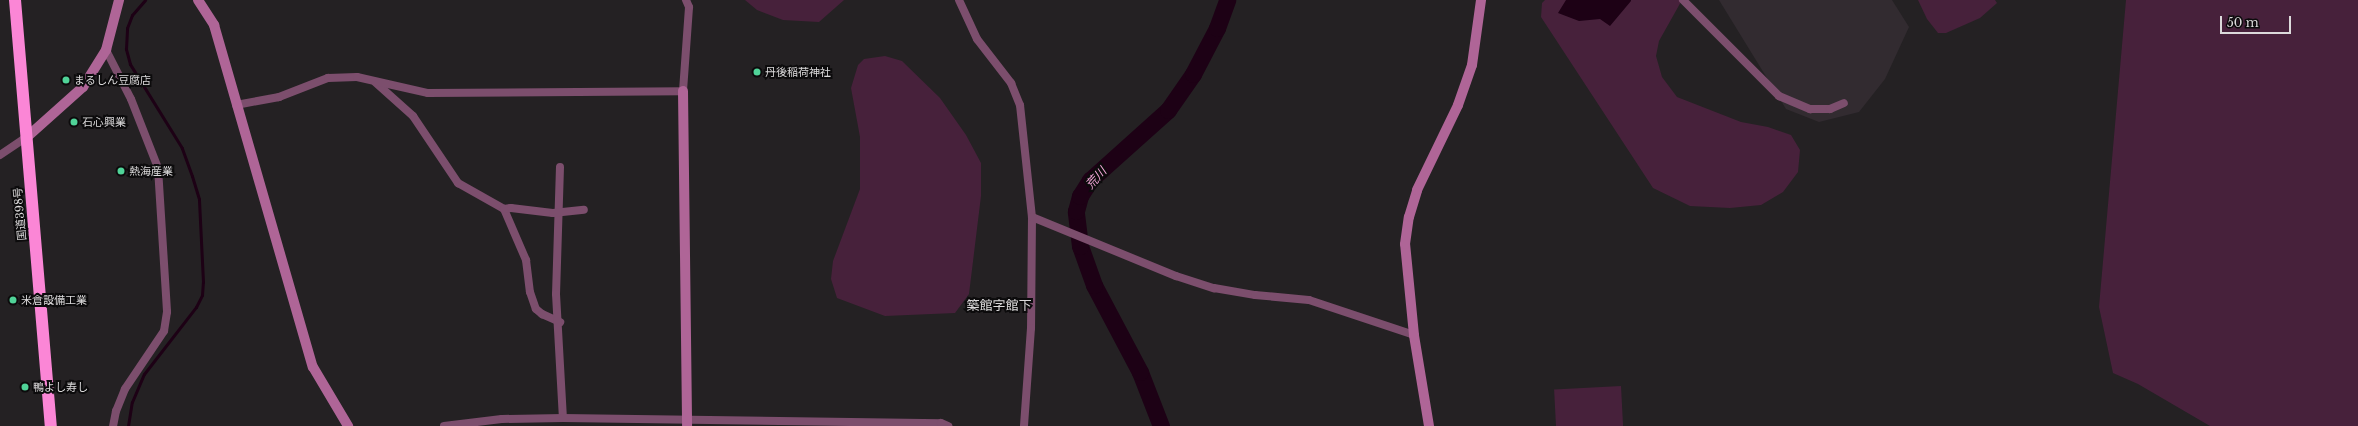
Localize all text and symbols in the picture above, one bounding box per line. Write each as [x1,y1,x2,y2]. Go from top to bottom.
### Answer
scale bar [2222,8,2293,34]
text: 50 m [2227,15,2259,30]
place label: 丹後稲荷神社 [765,65,831,79]
marker: 丹後稲荷神社 [752,67,762,77]
place label: まるしん豆腐店 [74,73,151,87]
marker: まるしん豆腐店 [61,75,71,85]
place label: 石心興業 [82,115,126,129]
marker: 石心興業 [69,117,79,127]
place label: 熱海産業 [129,164,173,178]
water label: 荒川 [1083,164,1109,192]
marker: 熱海産業 [116,166,126,176]
street label: 国道398号 [11,187,29,241]
place label: 米倉設備工業 [21,293,87,307]
marker: 米倉設備工業 [8,295,18,305]
district label: 築館字館下 [967,298,1031,314]
place label: 鴨よし寿し [33,380,88,394]
marker: 鴨よし寿し [20,382,30,392]

